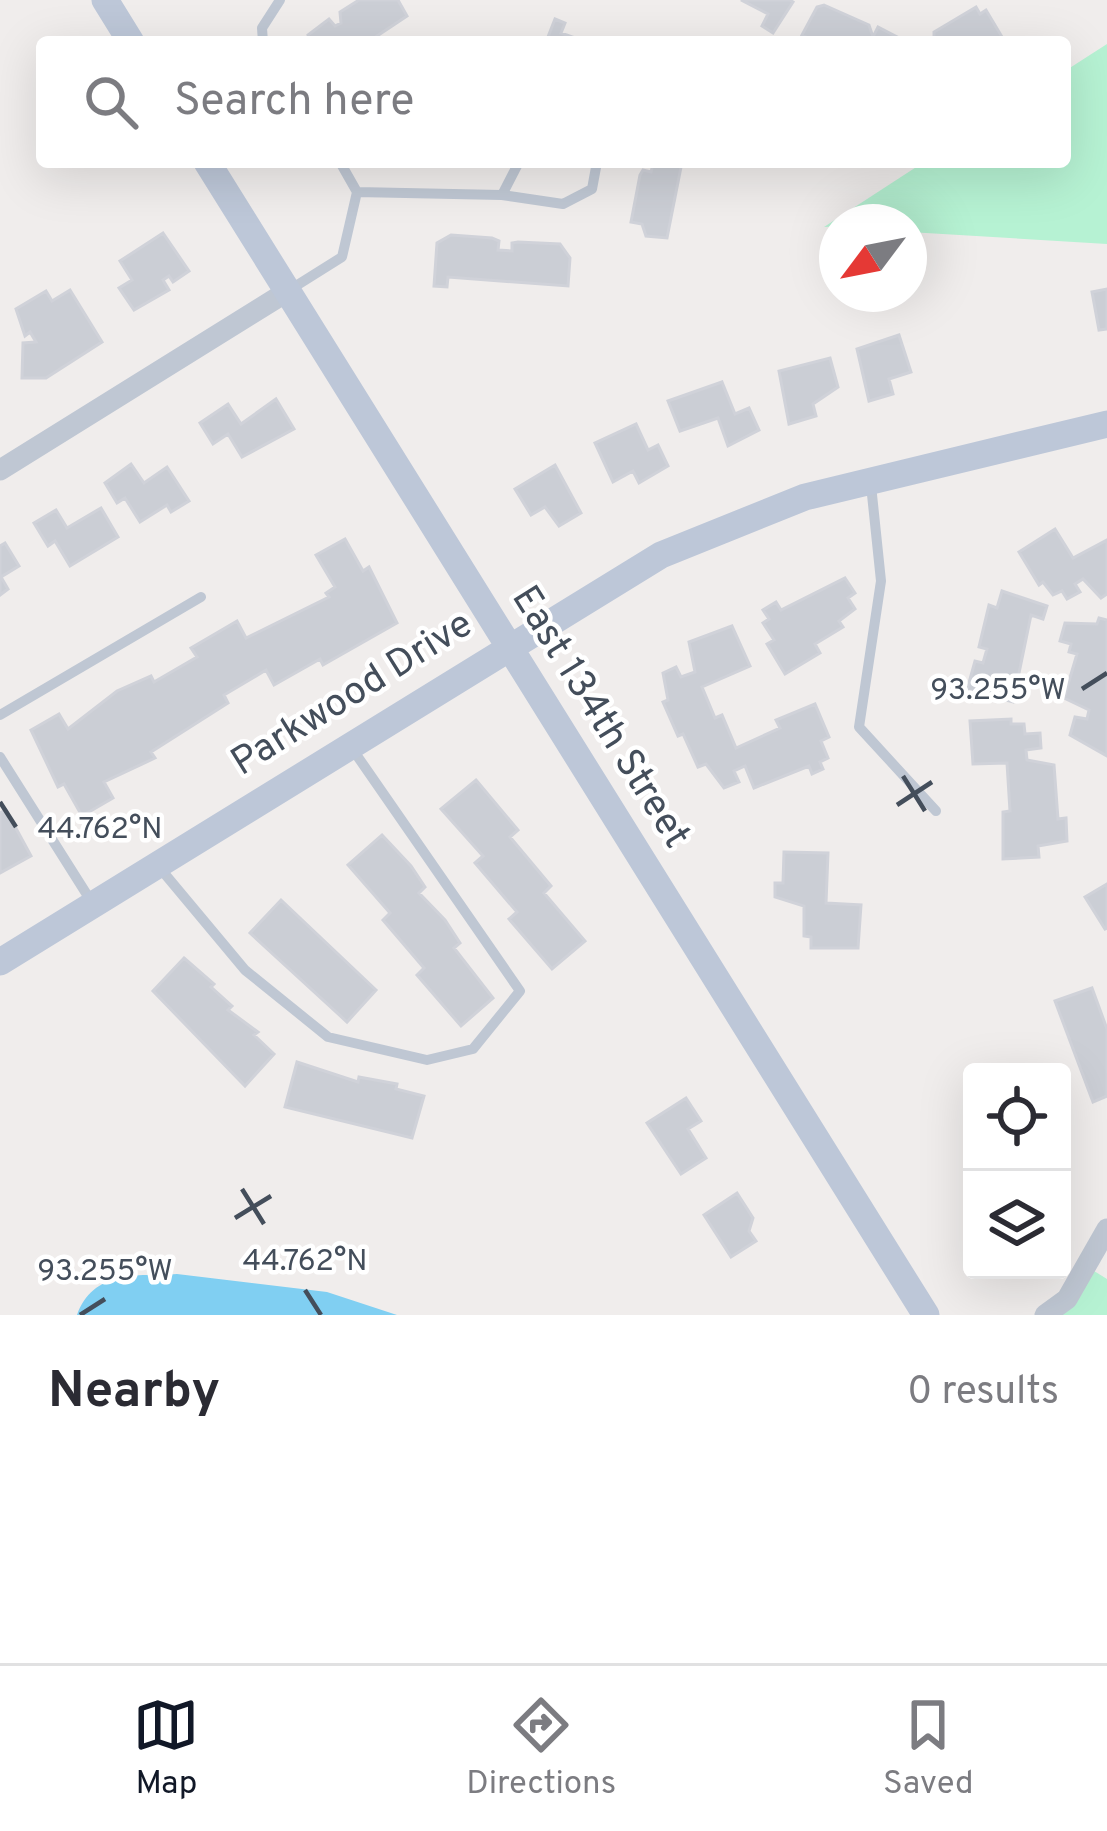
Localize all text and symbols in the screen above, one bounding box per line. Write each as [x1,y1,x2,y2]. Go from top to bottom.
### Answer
search box [36,36,1071,168]
icon: search [78,69,144,135]
text: Search here [174,74,414,131]
north arrow [819,204,927,312]
street label: East 134th Street [499,578,699,858]
street label: Parkwood Drive [223,601,483,789]
text: 93.255°W [930,673,1066,710]
text: 44.762°N [38,812,162,849]
map controls [963,1063,1071,1279]
button: locate [963,1063,1071,1171]
button: layers [963,1171,1071,1279]
text: 44.762°N [243,1244,367,1281]
text: 93.255°W [37,1254,173,1291]
text: Nearby [48,1361,220,1426]
text: 0 results [907,1369,1059,1418]
tab: Map [133,1692,199,1806]
tab: Directions [466,1692,616,1806]
tab: Saved [883,1692,974,1806]

